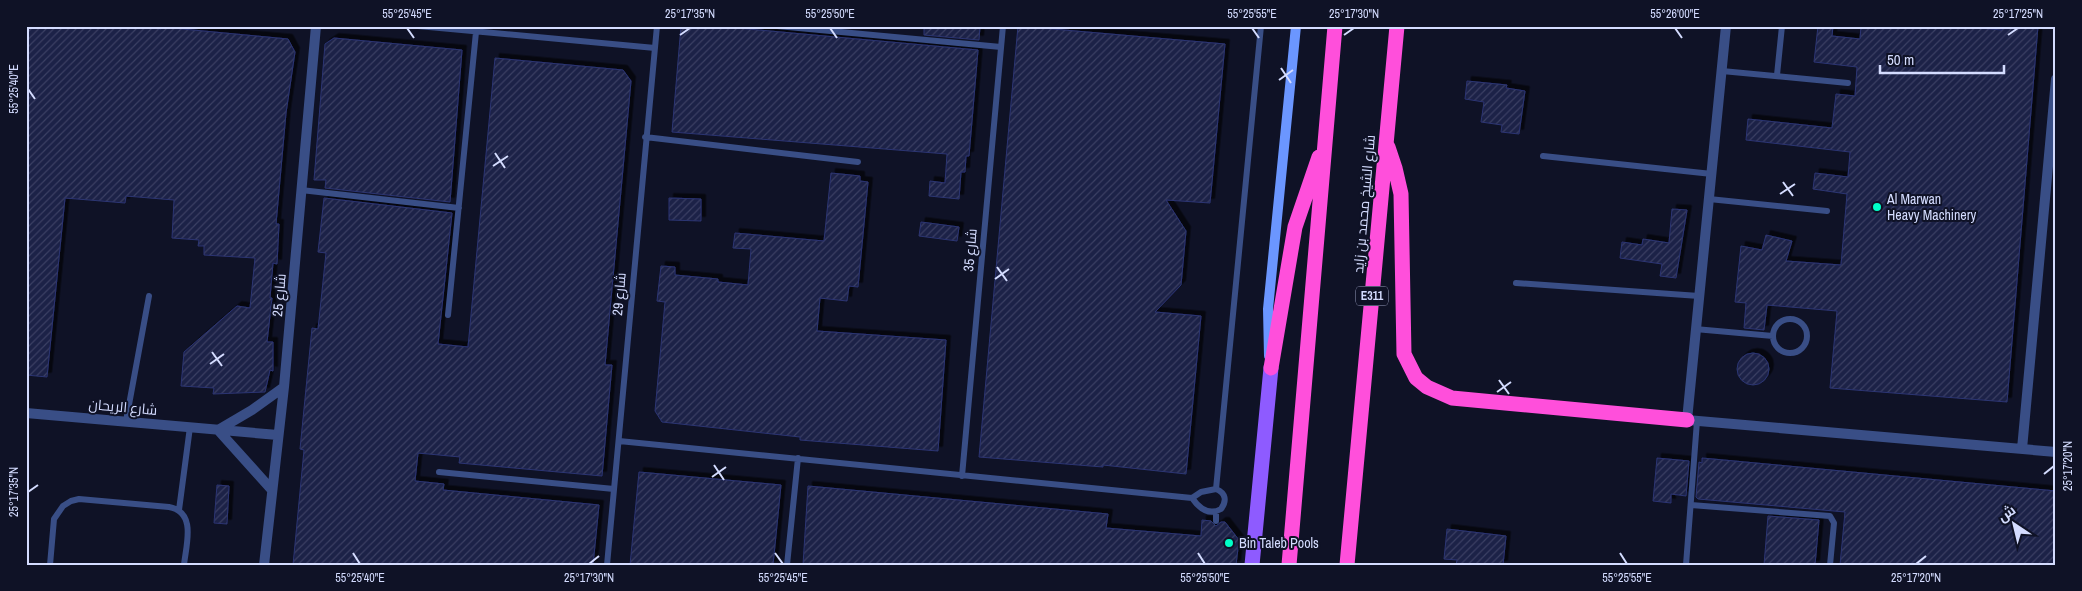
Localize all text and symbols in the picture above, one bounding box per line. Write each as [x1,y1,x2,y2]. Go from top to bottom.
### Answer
text: 55°25'45"E [382,6,432,22]
text: 25°17'35"N [665,6,715,22]
text: 55°25'50"E [805,6,855,22]
text: 55°25'55"E [1227,6,1277,22]
text: 25°17'30"N [1329,6,1379,22]
text: 55°26'00"E [1650,6,1700,22]
text: 25°17'25"N [1993,6,2043,22]
scale bar [1880,42,2003,74]
text: 50 m [1887,49,1914,70]
text: 55°25'40"E [6,64,22,114]
street label: شارع الشيخ محمد بن زايد [1349,134,1379,274]
place label: Al Marwan Heavy Machinery [1886,190,1977,224]
marker: Al Marwan Heavy Machinery [1871,201,1883,213]
street label: شارع 35 [959,228,981,272]
street label: شارع 29 [608,272,630,316]
street label: شارع 25 [268,273,290,317]
road number: E311 [1356,286,1388,306]
street label: شارع الريحان [88,395,158,419]
text: 25°17'20"N [2060,441,2076,491]
text: 25°17'35"N [6,467,22,517]
north arrow [1990,498,2040,548]
text: ش [1994,501,2019,526]
place label: Bin Taleb Pools [1239,534,1319,552]
marker: Bin Taleb Pools [1223,537,1235,549]
text: 55°25'40"E [335,570,385,586]
text: 25°17'30"N [564,570,614,586]
text: 55°25'45"E [758,570,808,586]
text: 55°25'50"E [1180,570,1230,586]
text: 55°25'55"E [1602,570,1652,586]
text: 25°17'20"N [1891,570,1941,586]

